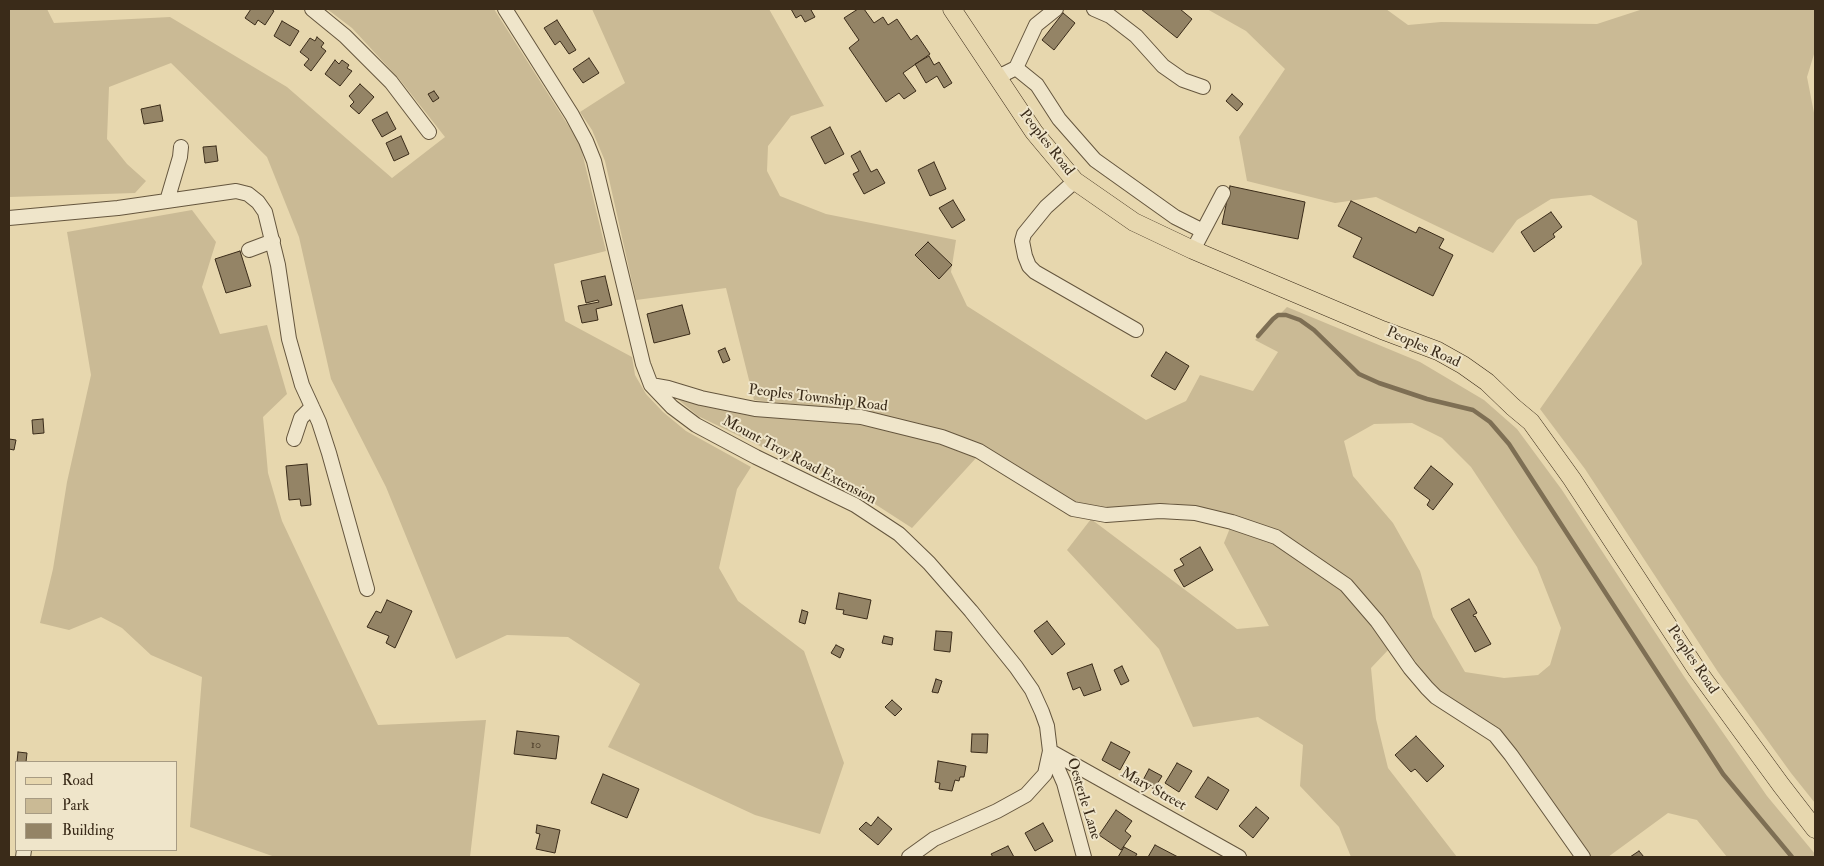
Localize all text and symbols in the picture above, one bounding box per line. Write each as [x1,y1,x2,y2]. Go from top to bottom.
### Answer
street label: Peoples Road [1015,106,1077,180]
street label: Peoples Road [1383,324,1463,372]
street label: Peoples Township Road [747,382,889,416]
street label: Mount Troy Road Extension [719,413,879,509]
street label: Peoples Road [1662,622,1722,698]
house number: 10 [531,738,541,752]
street label: Oesterle Lane [1062,756,1104,842]
legend [15,761,178,851]
street label: Mary Street [1117,765,1189,815]
text: Road [62,771,93,790]
text: Park [62,796,89,815]
text: Building [62,821,114,840]

